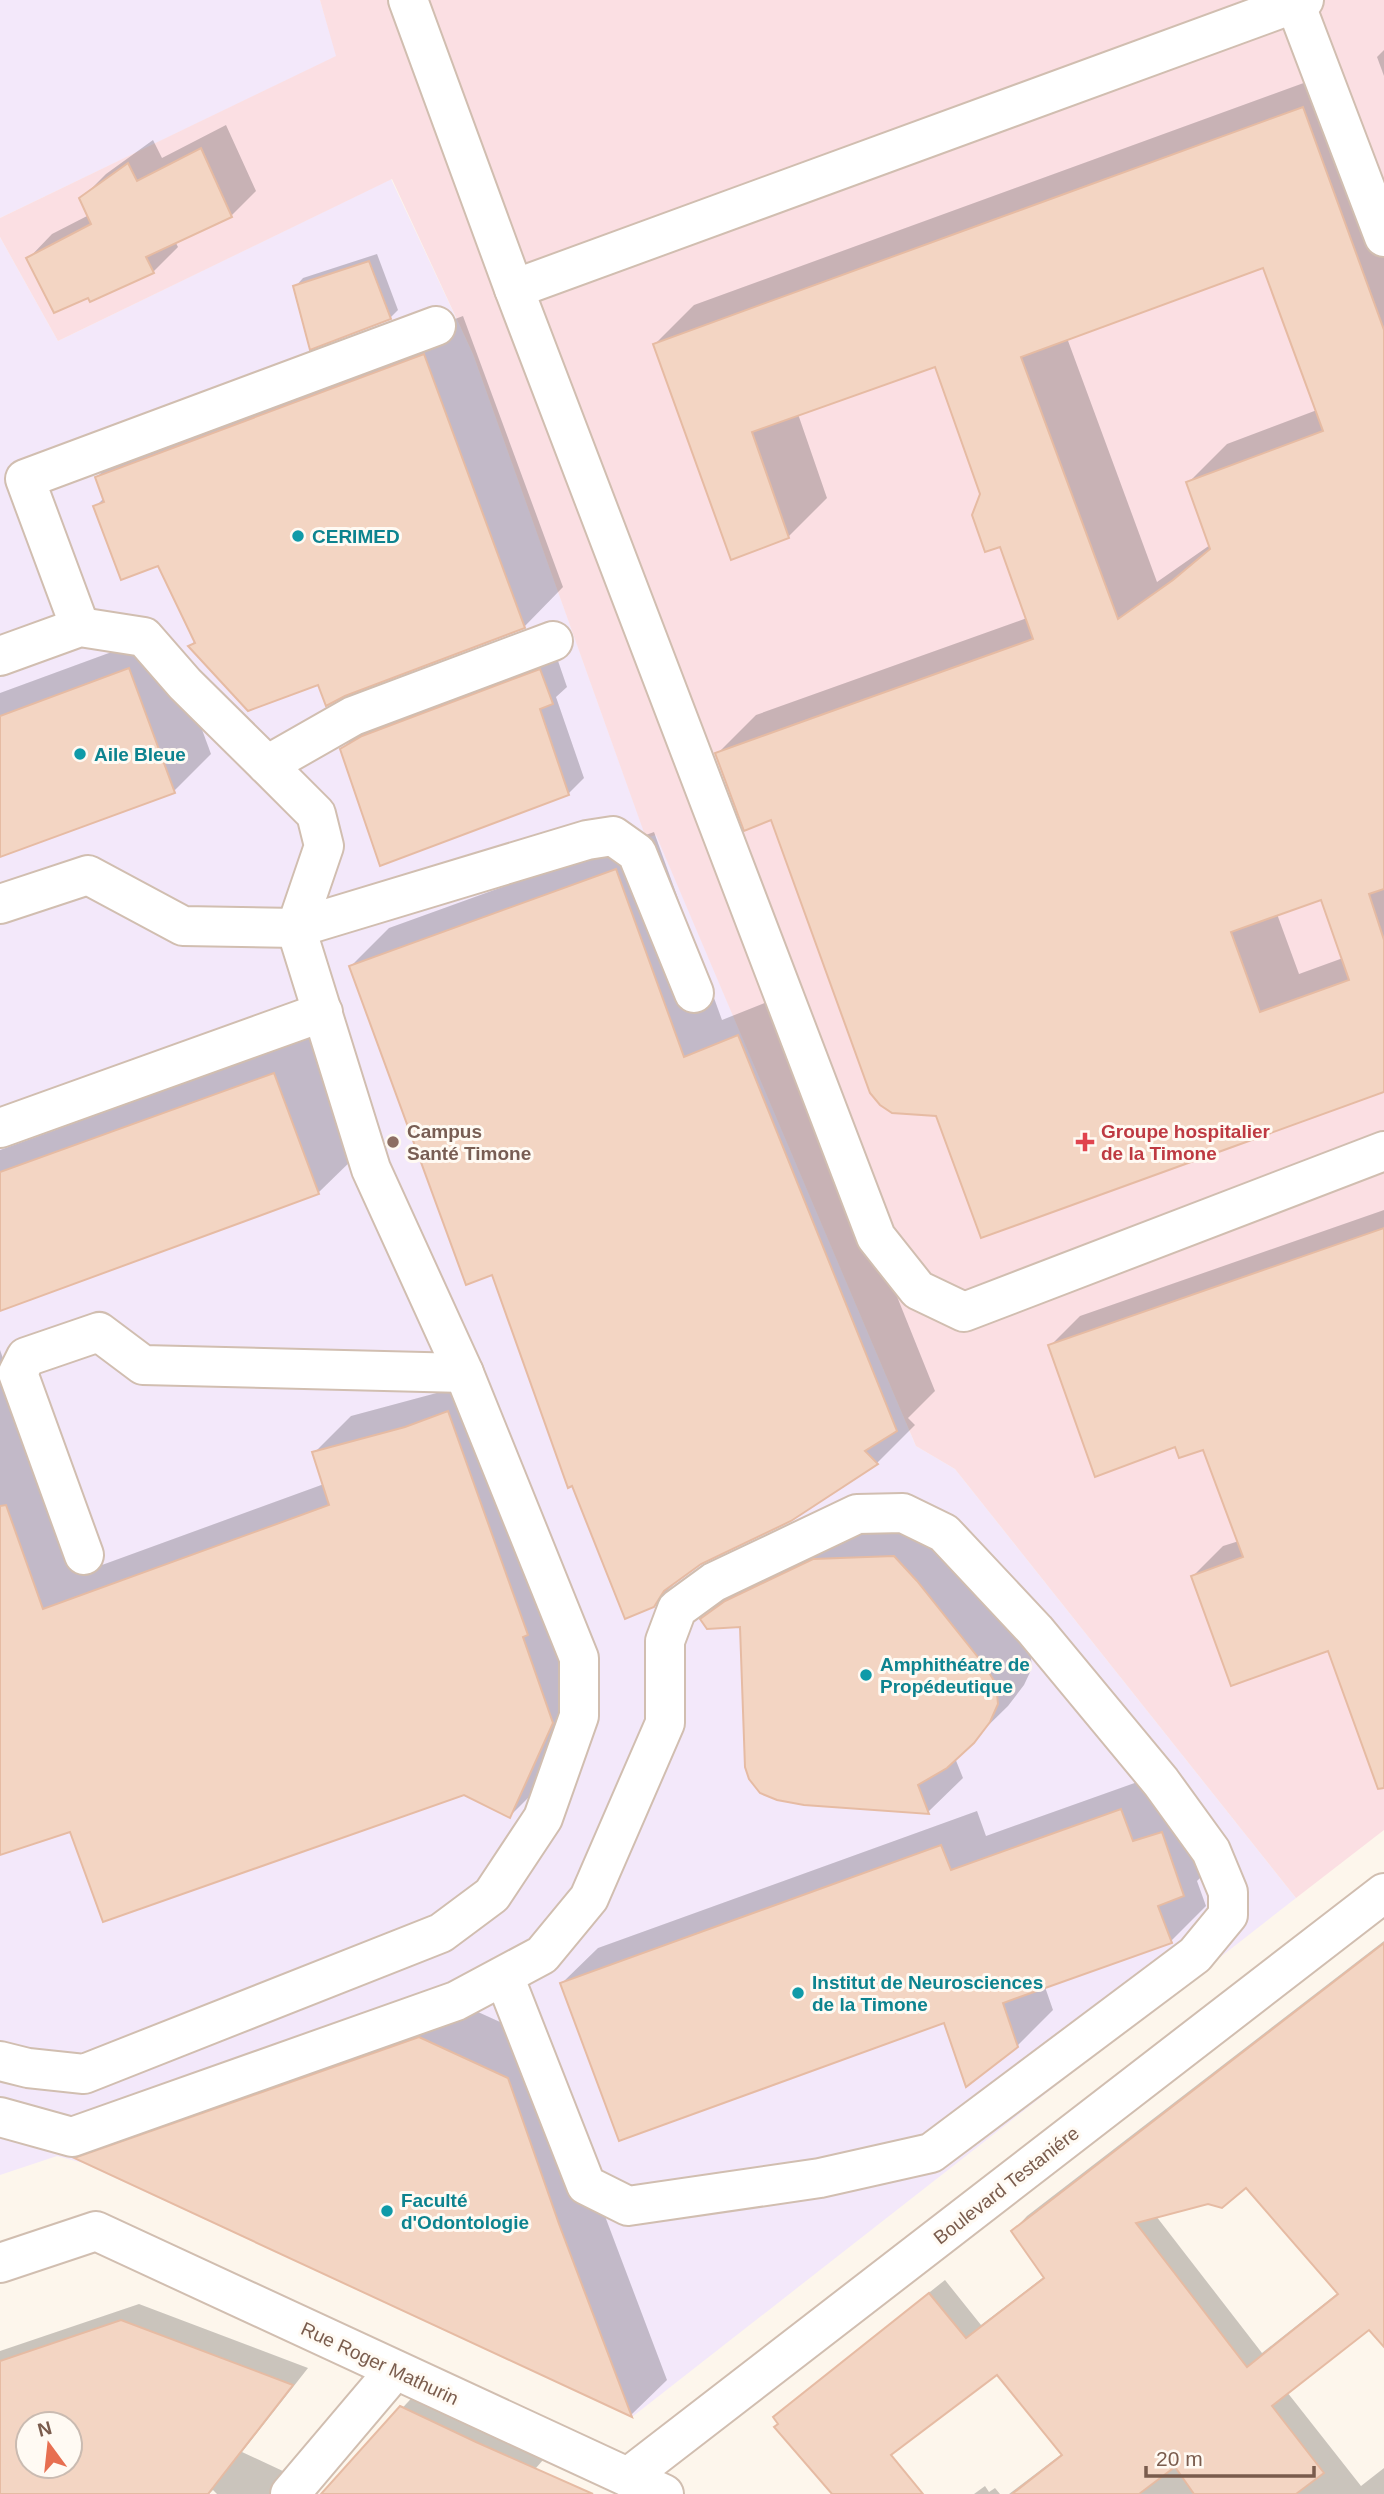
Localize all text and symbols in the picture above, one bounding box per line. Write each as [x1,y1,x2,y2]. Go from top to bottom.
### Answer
place label: CERIMED [312,526,400,547]
marker: CERIMED [290,528,306,544]
place label: Aile Bleue [94,744,186,765]
marker: Aile Bleue [72,746,88,762]
place label: Campus Santé Timone [407,1121,531,1164]
place label: Groupe hospitalier de la Timone [1101,1121,1271,1164]
marker: Groupe hospitalier de la Timone [1075,1132,1095,1152]
marker: Campus Santé Timone [385,1134,401,1150]
place label: Amphithéatre de Propédeutique [880,1654,1030,1697]
marker: Amphithéatre de Propédeutique [858,1667,874,1683]
place label: Institut de Neurosciences de la Timone [812,1972,1043,2015]
marker: Institut de Neurosciences de la Timone [790,1985,806,2001]
street label: Boulevard Testaniére [930,2122,1083,2249]
place label: Faculté d'Odontologie [401,2190,529,2233]
marker: Faculté d'Odontologie [379,2203,395,2219]
street label: Rue Roger Mathurin [298,2318,462,2409]
north arrow [14,2410,84,2480]
text: N [35,2417,54,2441]
scale bar [1146,2434,1314,2478]
text: 20 m [1156,2447,1203,2470]

